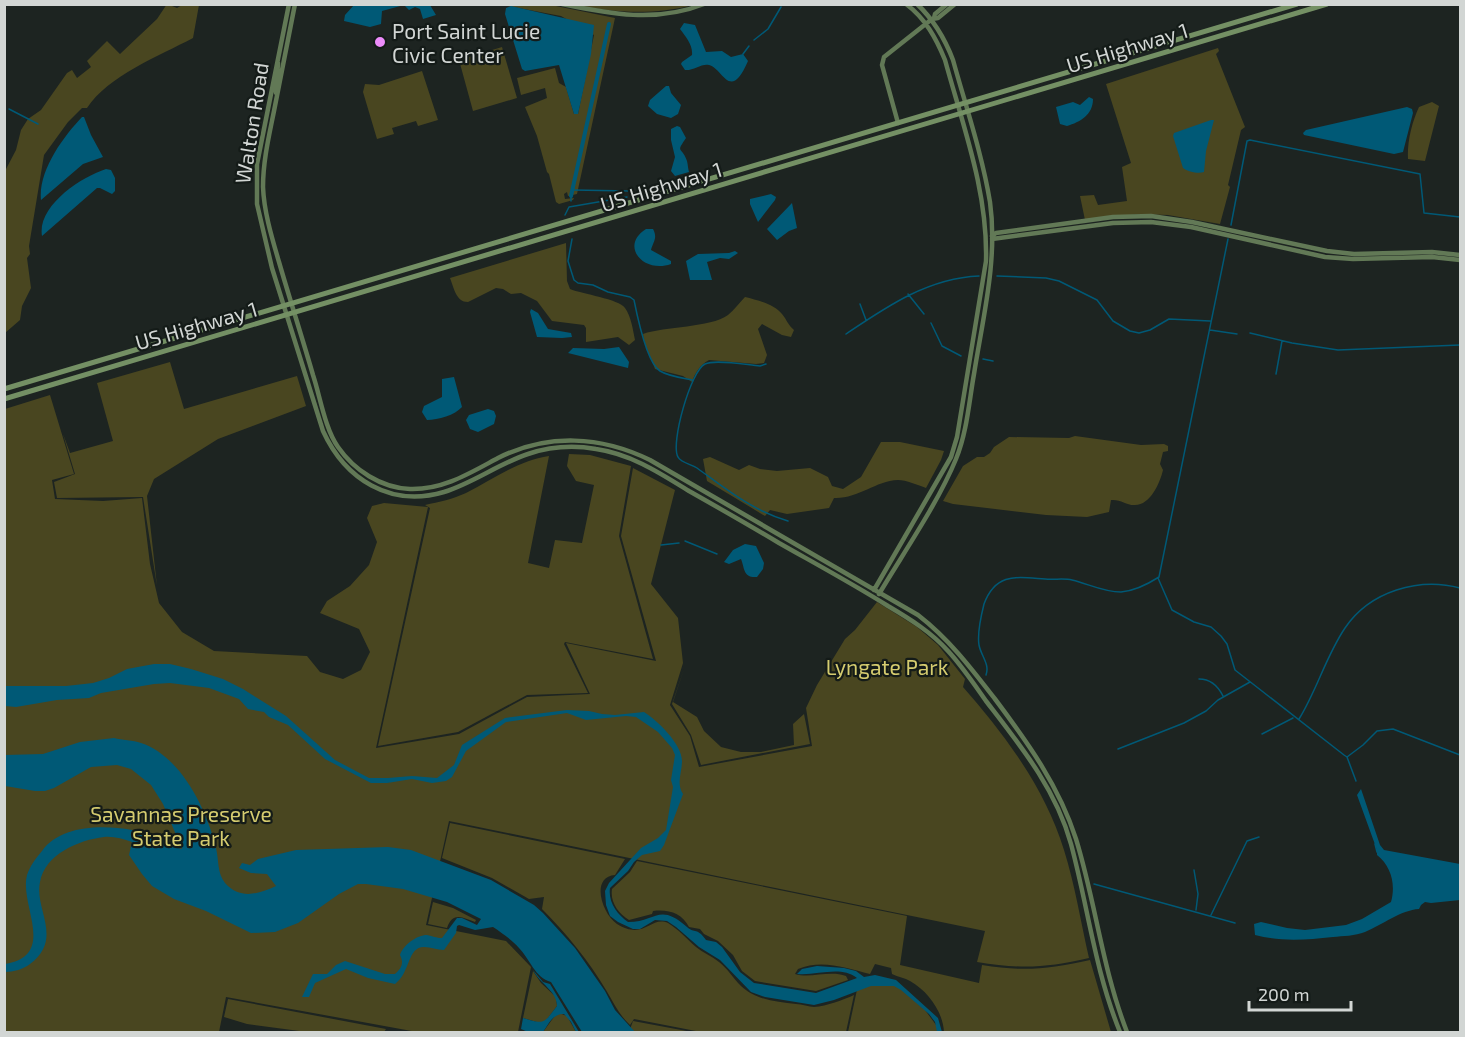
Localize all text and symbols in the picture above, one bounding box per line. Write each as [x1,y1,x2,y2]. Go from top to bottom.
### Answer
street label: US Highway 1 [1063,17,1191,77]
place label: Port Saint Lucie Civic Center [392,18,540,67]
marker: Port Saint Lucie Civic Center [373,35,387,49]
street label: Walton Road [229,61,273,185]
street label: US Highway 1 [597,156,725,216]
street label: US Highway 1 [132,296,260,354]
park label: Lyngate Park [826,654,949,679]
park label: Savannas Preserve State Park [90,801,272,850]
scale bar [1249,974,1351,1012]
text: 200 m [1258,983,1310,1005]

